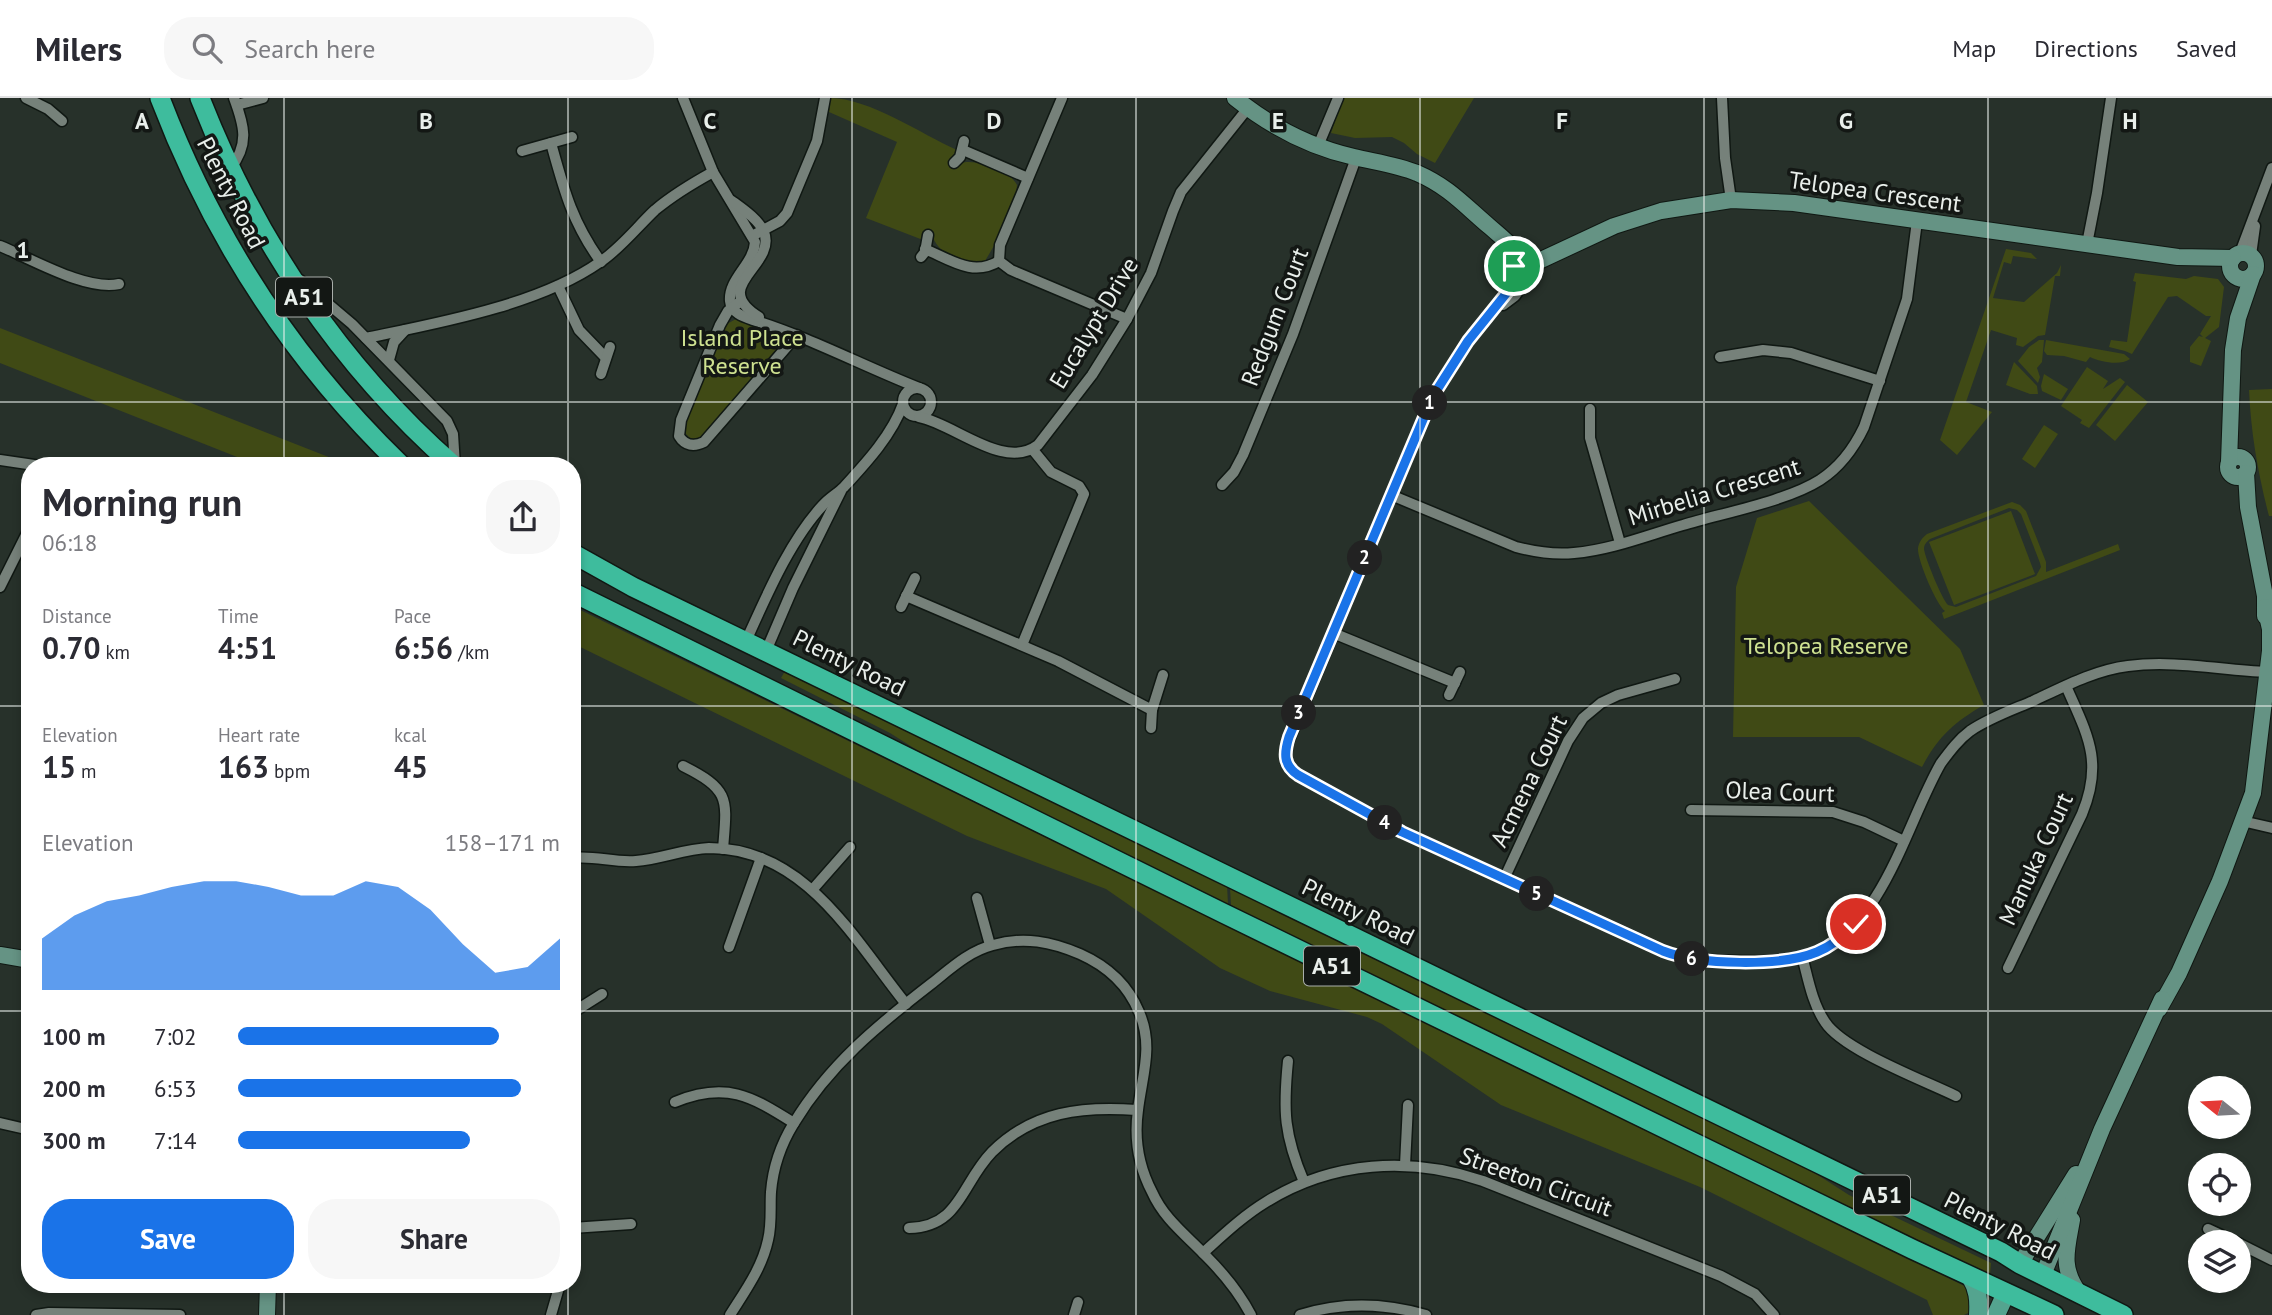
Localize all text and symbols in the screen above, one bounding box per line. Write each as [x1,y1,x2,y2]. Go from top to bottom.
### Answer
search box [164,17,654,80]
text: Milers [35,27,122,70]
icon: search [188,29,226,67]
text: Search here [244,32,375,65]
text: Map [1952,33,1996,64]
text: Directions [2034,33,2138,64]
text: Saved [2176,33,2237,64]
text: A [135,106,149,135]
text: B [419,106,433,135]
text: C [704,106,717,135]
text: D [987,106,1001,135]
text: E [1272,106,1284,135]
text: F [1556,106,1568,135]
text: G [1839,106,1853,135]
text: H [2123,106,2137,135]
street label: Plenty Road [190,132,273,254]
street label: Telopea Crescent [1787,164,1963,219]
text: 1 [16,235,30,264]
pin [1484,236,1544,296]
street label: Redgum Court [1234,243,1315,390]
icon: arrive [1495,247,1533,285]
street label: Eucalypt Drive [1042,251,1145,394]
road number: A51 [276,278,332,316]
park label: Island Place Reserve [680,322,804,381]
pin: 1 [1412,386,1448,420]
text: 1 [1424,390,1435,414]
street label: Mirbelia Crescent [1624,451,1803,532]
text: Morning run [42,477,242,526]
button: share [486,480,560,554]
text: 06:18 [42,528,97,557]
pin: 2 [1348,540,1382,575]
text: 2 [1359,545,1370,569]
text: Distance [42,604,112,628]
text: Time [218,604,259,628]
text: Pace [394,604,431,628]
street label: Plenty Road [788,622,911,703]
text: 0.70 [42,628,100,667]
text: 4:51 [218,628,277,667]
text: 6:56 [394,628,453,667]
park label: Telopea Reserve [1743,630,1909,661]
text: km [100,640,130,664]
text: /km [453,640,489,664]
pin: 3 [1282,696,1316,730]
text: 3 [1293,700,1304,724]
street label: Acmena Court [1483,710,1574,852]
text: Elevation [42,723,118,747]
text: Heart rate [218,723,300,747]
text: kcal [394,723,426,747]
text: 15 [42,747,76,786]
text: 163 [218,747,269,786]
text: 45 [394,747,428,786]
text: m [76,759,97,783]
text: bpm [269,759,310,783]
street label: Olea Court [1725,774,1835,809]
street label: Manuka Court [1991,788,2080,930]
pin: 4 [1368,806,1402,840]
text: 4 [1379,810,1390,834]
text: Elevation [42,828,134,857]
text: 158–171 m [445,828,560,857]
street label: Plenty Road [1297,871,1420,952]
pin: 5 [1520,876,1554,912]
text: 5 [1531,881,1542,905]
pin [1826,894,1886,954]
icon: check [1837,905,1875,943]
pin: 6 [1674,942,1710,976]
road number: A51 [1304,946,1360,986]
text: 6 [1686,946,1697,970]
text: 100 m [42,1022,105,1051]
text: 7:02 [154,1022,197,1051]
text: 200 m [42,1074,105,1103]
text: 6:53 [154,1074,197,1103]
north arrow [2188,1076,2250,1139]
map controls [2188,1076,2251,1293]
text: 300 m [42,1126,105,1155]
text: 7:14 [154,1126,197,1155]
street label: Streeton Circuit [1456,1140,1617,1223]
button: locate [2188,1153,2251,1216]
road number: A51 [1854,1176,1910,1214]
street label: Plenty Road [1939,1184,2061,1267]
button: Save [42,1199,294,1279]
button: Share [308,1199,560,1279]
button: layers [2188,1230,2251,1293]

